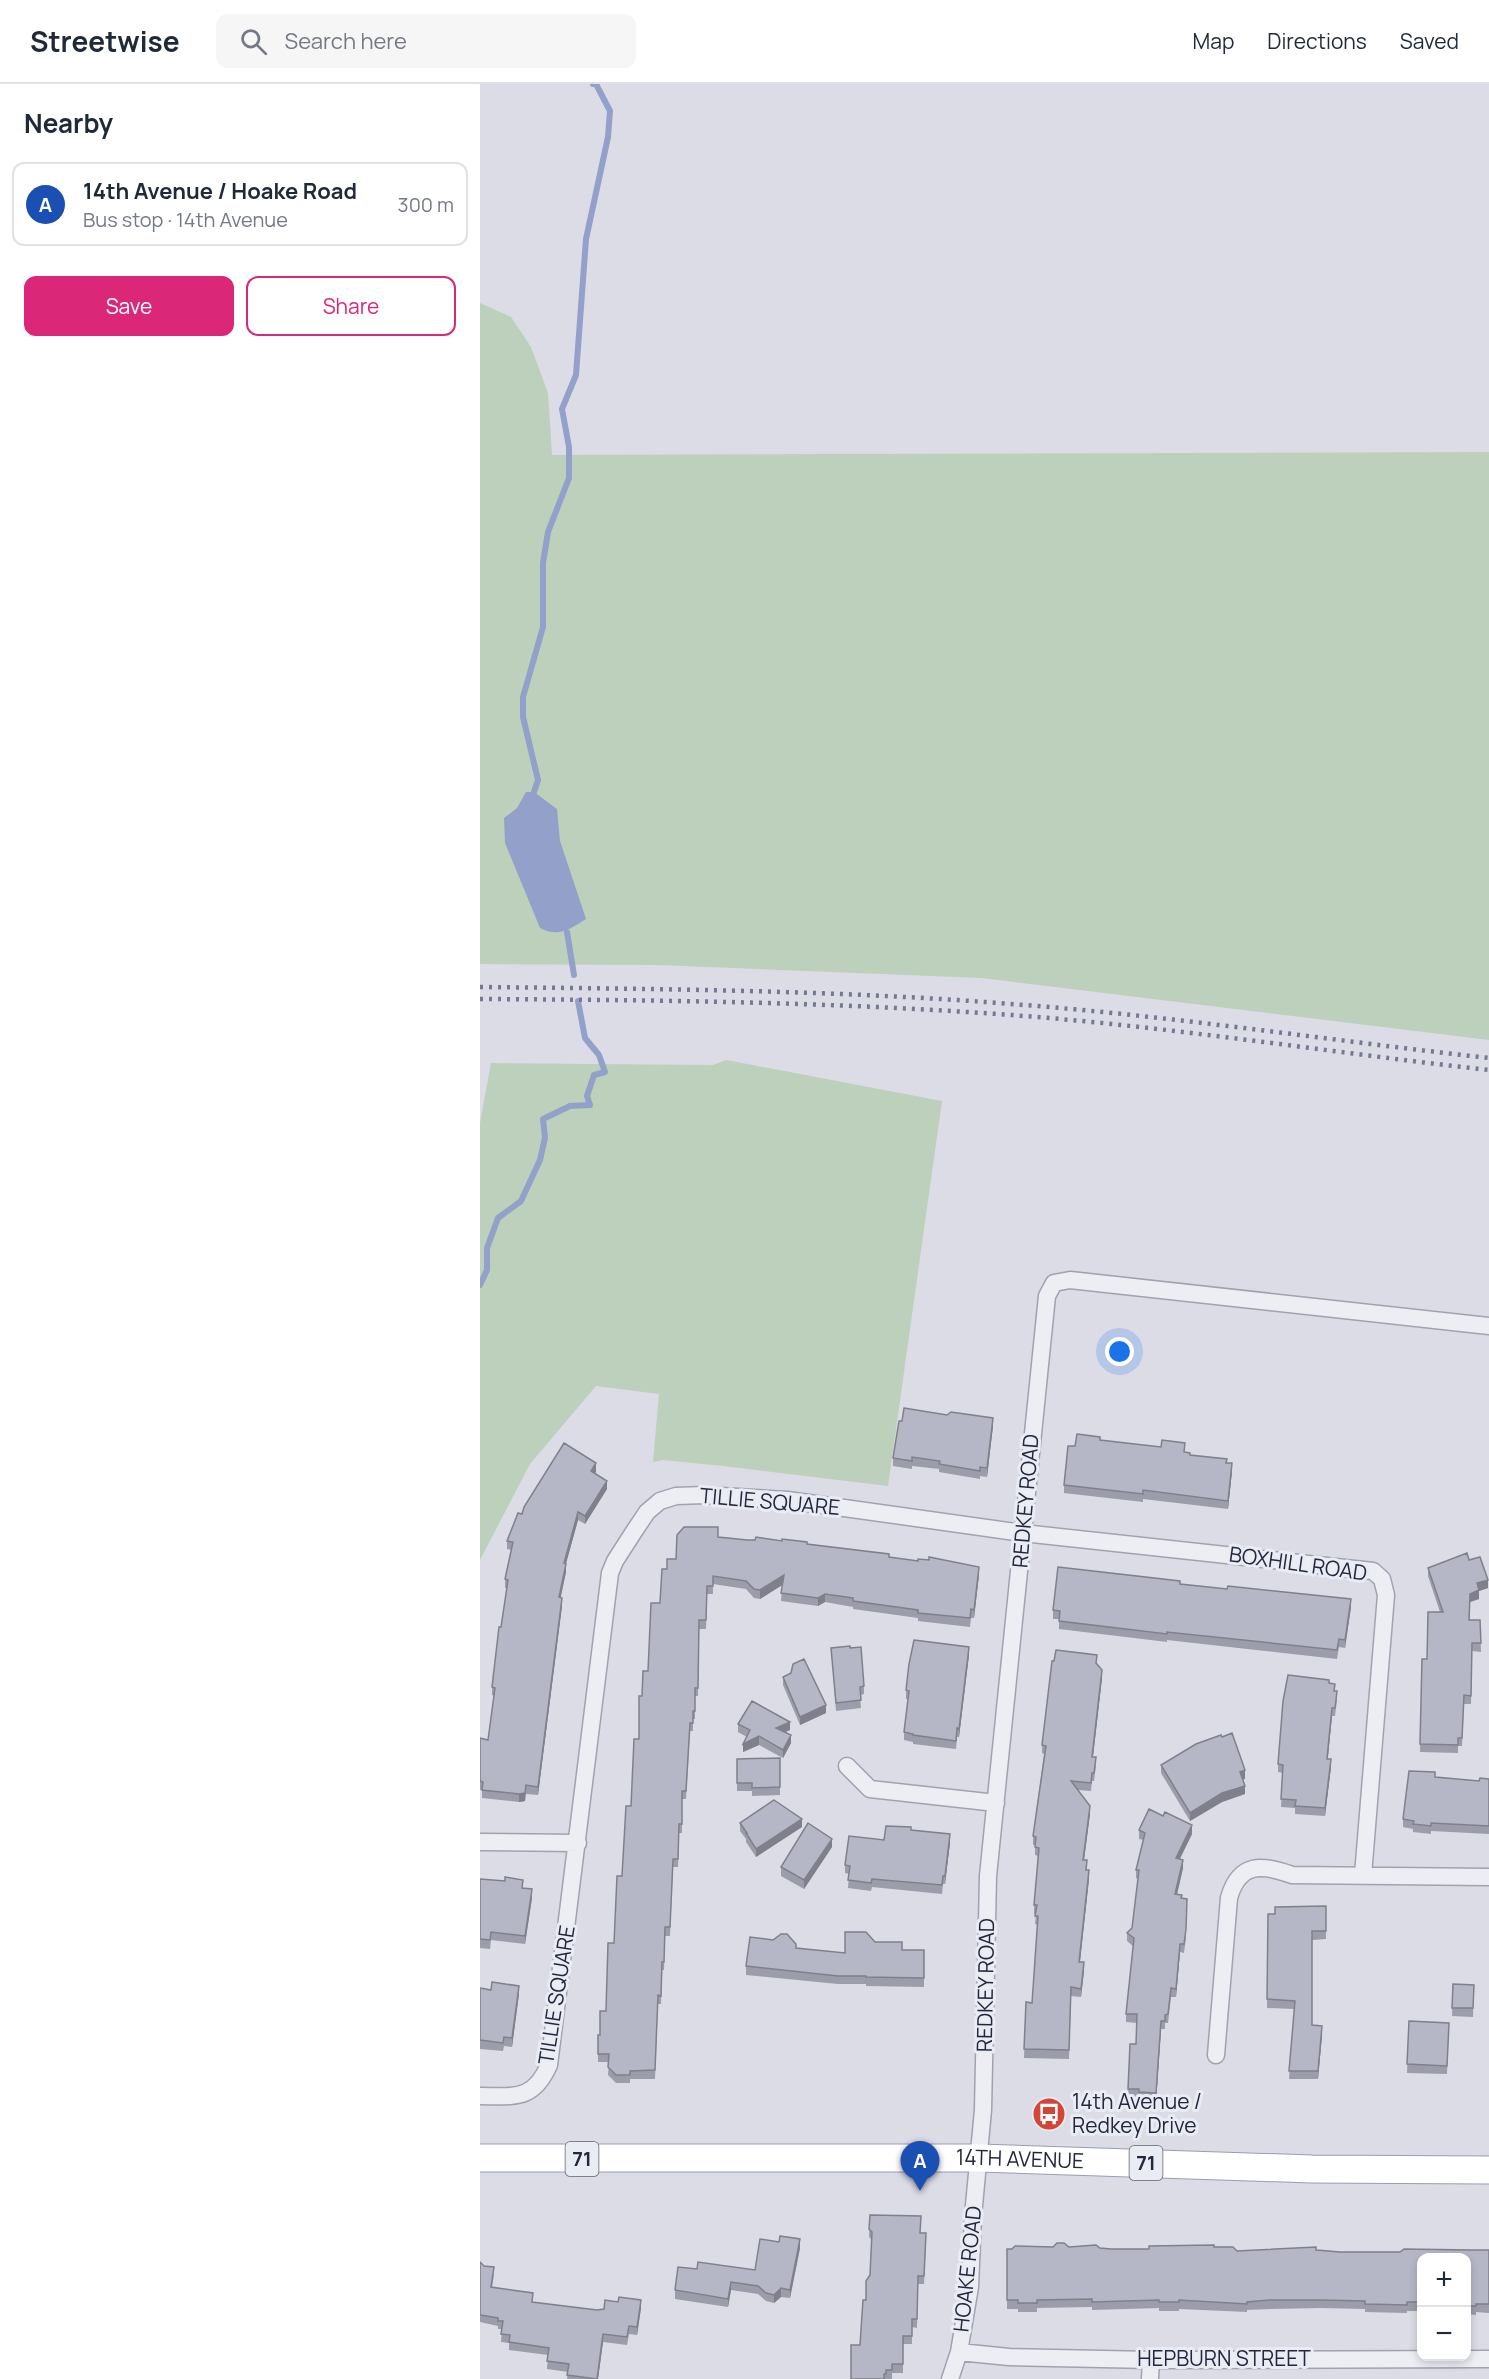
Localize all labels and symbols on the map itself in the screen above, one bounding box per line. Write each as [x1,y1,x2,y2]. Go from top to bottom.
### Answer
your location [1105,1337,1134,1366]
street label: REDKEY ROAD [1005,1433,1045,1569]
street label: TILLIE SQUARE [699,1481,841,1521]
street label: BOXHILL ROAD [1227,1539,1369,1587]
street label: REDKEY ROAD [970,1918,1000,2052]
street label: TILLIE SQUARE [531,1923,581,2067]
place label: 14th Avenue / Redkey Drive [1072,2087,1202,2139]
bus stop icon: 14th Avenue / Redkey Drive [1031,2096,1067,2132]
road number: 71 [566,2142,598,2176]
pin: A [900,2142,940,2191]
street label: 14TH AVENUE [956,2143,1084,2174]
road number: 71 [1130,2146,1162,2180]
street label: HOAKE ROAD [946,2205,988,2333]
street label: HEPBURN STREET [1137,2344,1311,2372]

